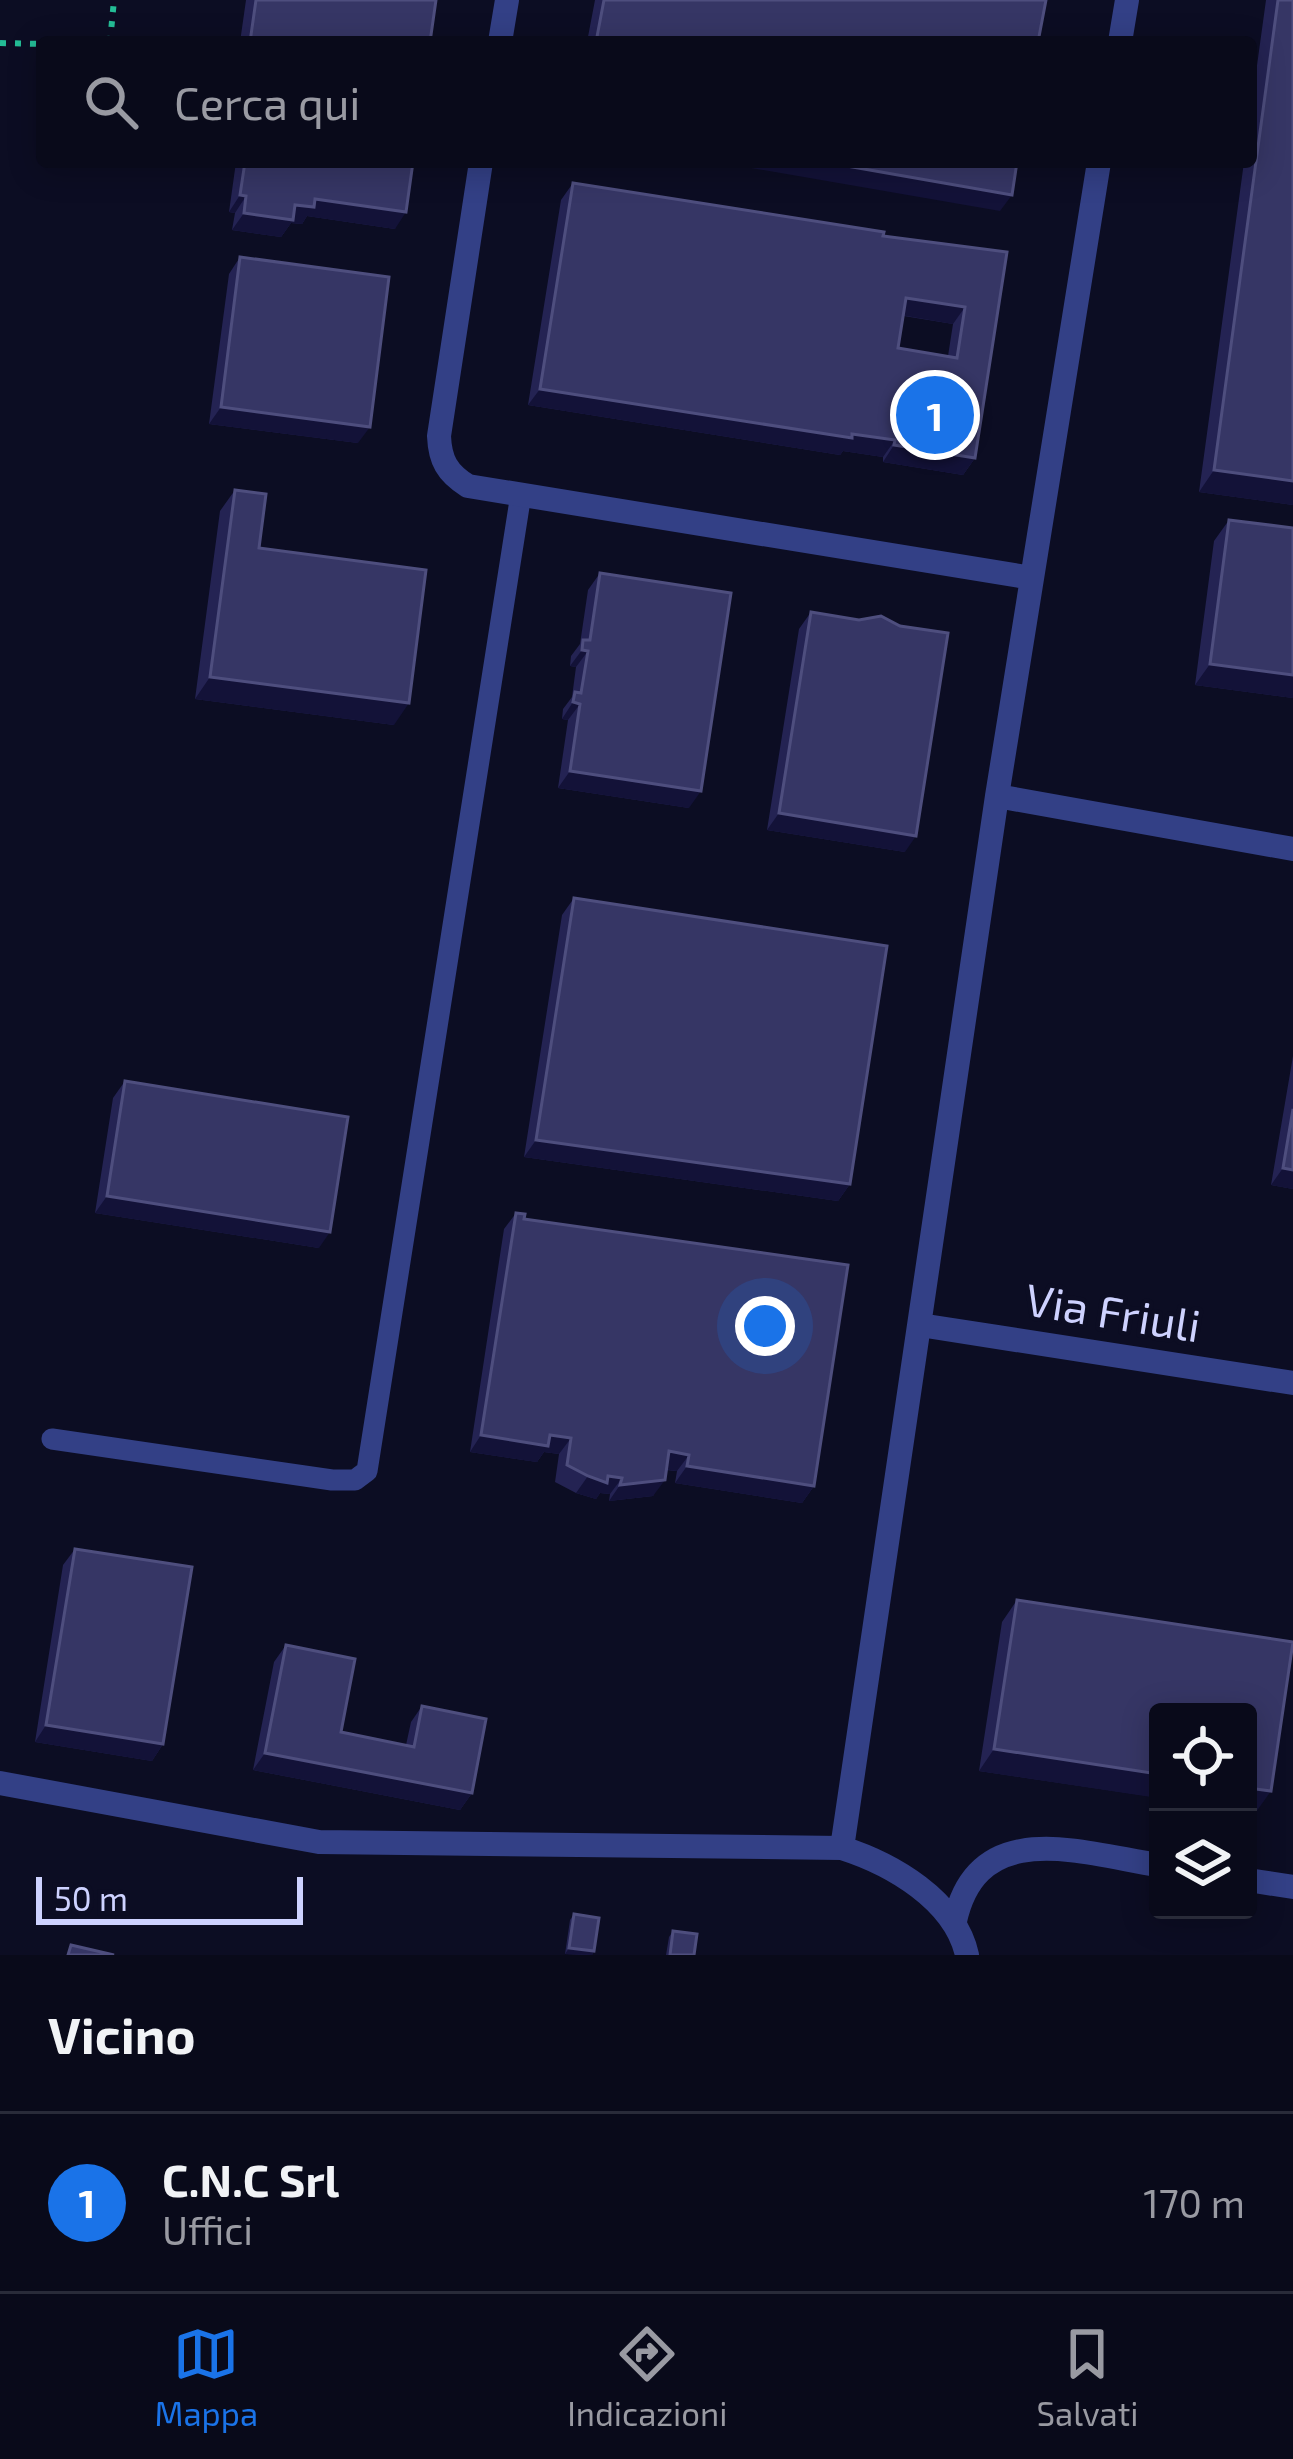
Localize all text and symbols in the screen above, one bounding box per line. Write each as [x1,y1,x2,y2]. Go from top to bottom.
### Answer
search box [36,36,1257,168]
icon: search [78,69,144,135]
text: Cerca qui [174,75,360,129]
pin: 1 [896,370,974,460]
street label: Via Friuli [1022,1271,1205,1351]
your location [735,1296,795,1356]
map controls [1149,1703,1257,1919]
button: locate [1149,1703,1257,1811]
button: layers [1149,1811,1257,1919]
scale bar [36,1871,303,1924]
text: 50 m [54,1878,128,1918]
text: Vicino [48,2003,196,2064]
text: C.N.C Srl [162,2152,339,2206]
text: 1 [79,2179,95,2226]
text: 170 m [1143,2179,1245,2226]
text: Uffici [162,2206,253,2253]
tab: Mappa [155,2321,258,2433]
tab: Indicazioni [567,2321,727,2433]
tab: Salvati [1037,2321,1138,2433]

